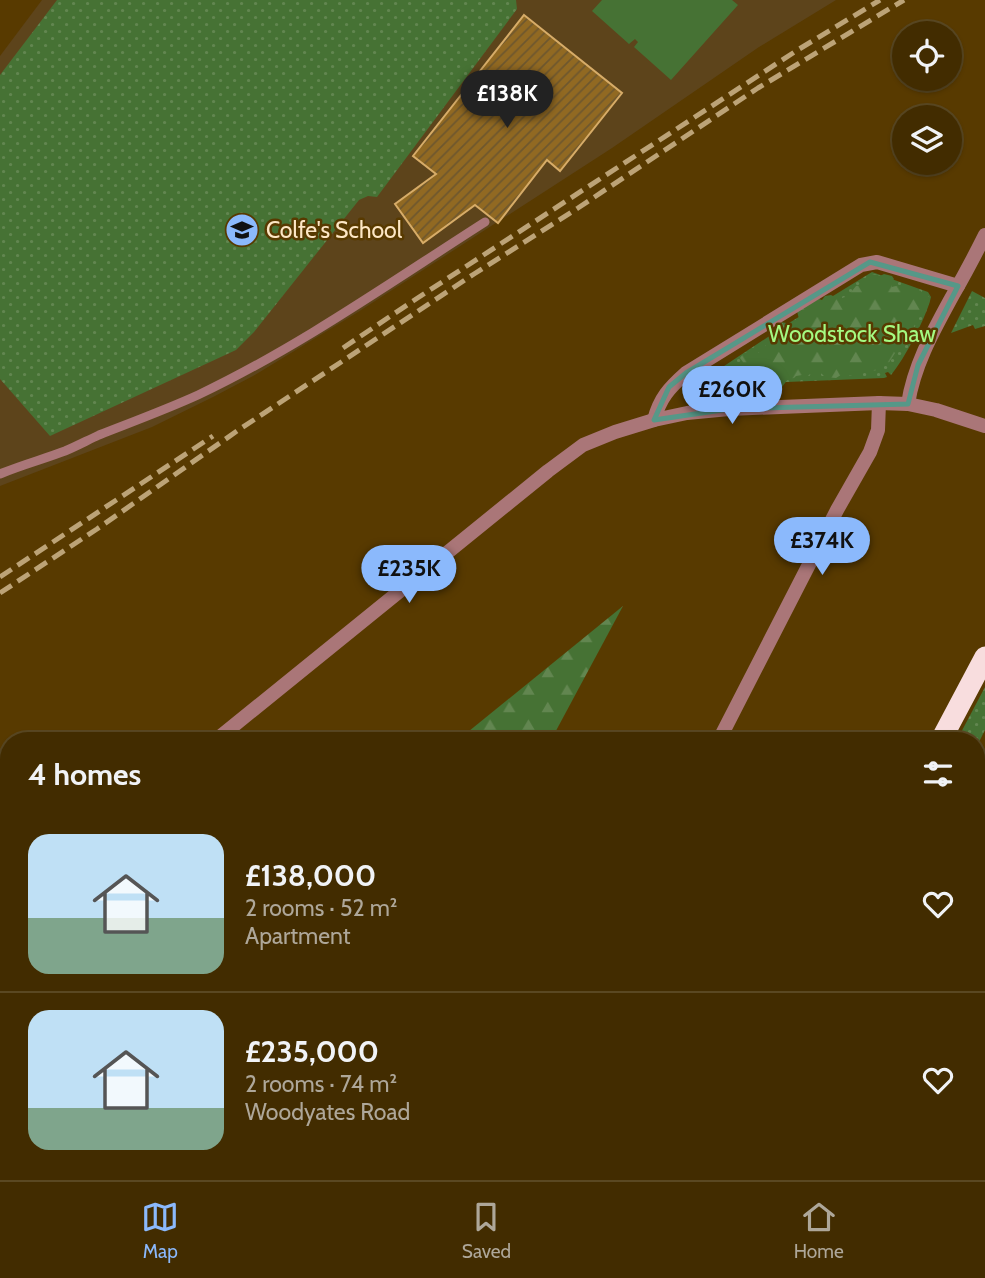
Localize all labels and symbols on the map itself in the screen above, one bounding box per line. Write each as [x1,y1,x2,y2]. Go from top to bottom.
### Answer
pin: £138K [458,71,556,130]
school or university icon: Colfe's School [223,211,261,249]
place label: Colfe's School [266,216,403,244]
park label: Woodstock Shaw [768,320,936,348]
pin: £260K [683,366,781,426]
pin: £374K [773,518,871,577]
pin: £235K [360,546,458,605]

